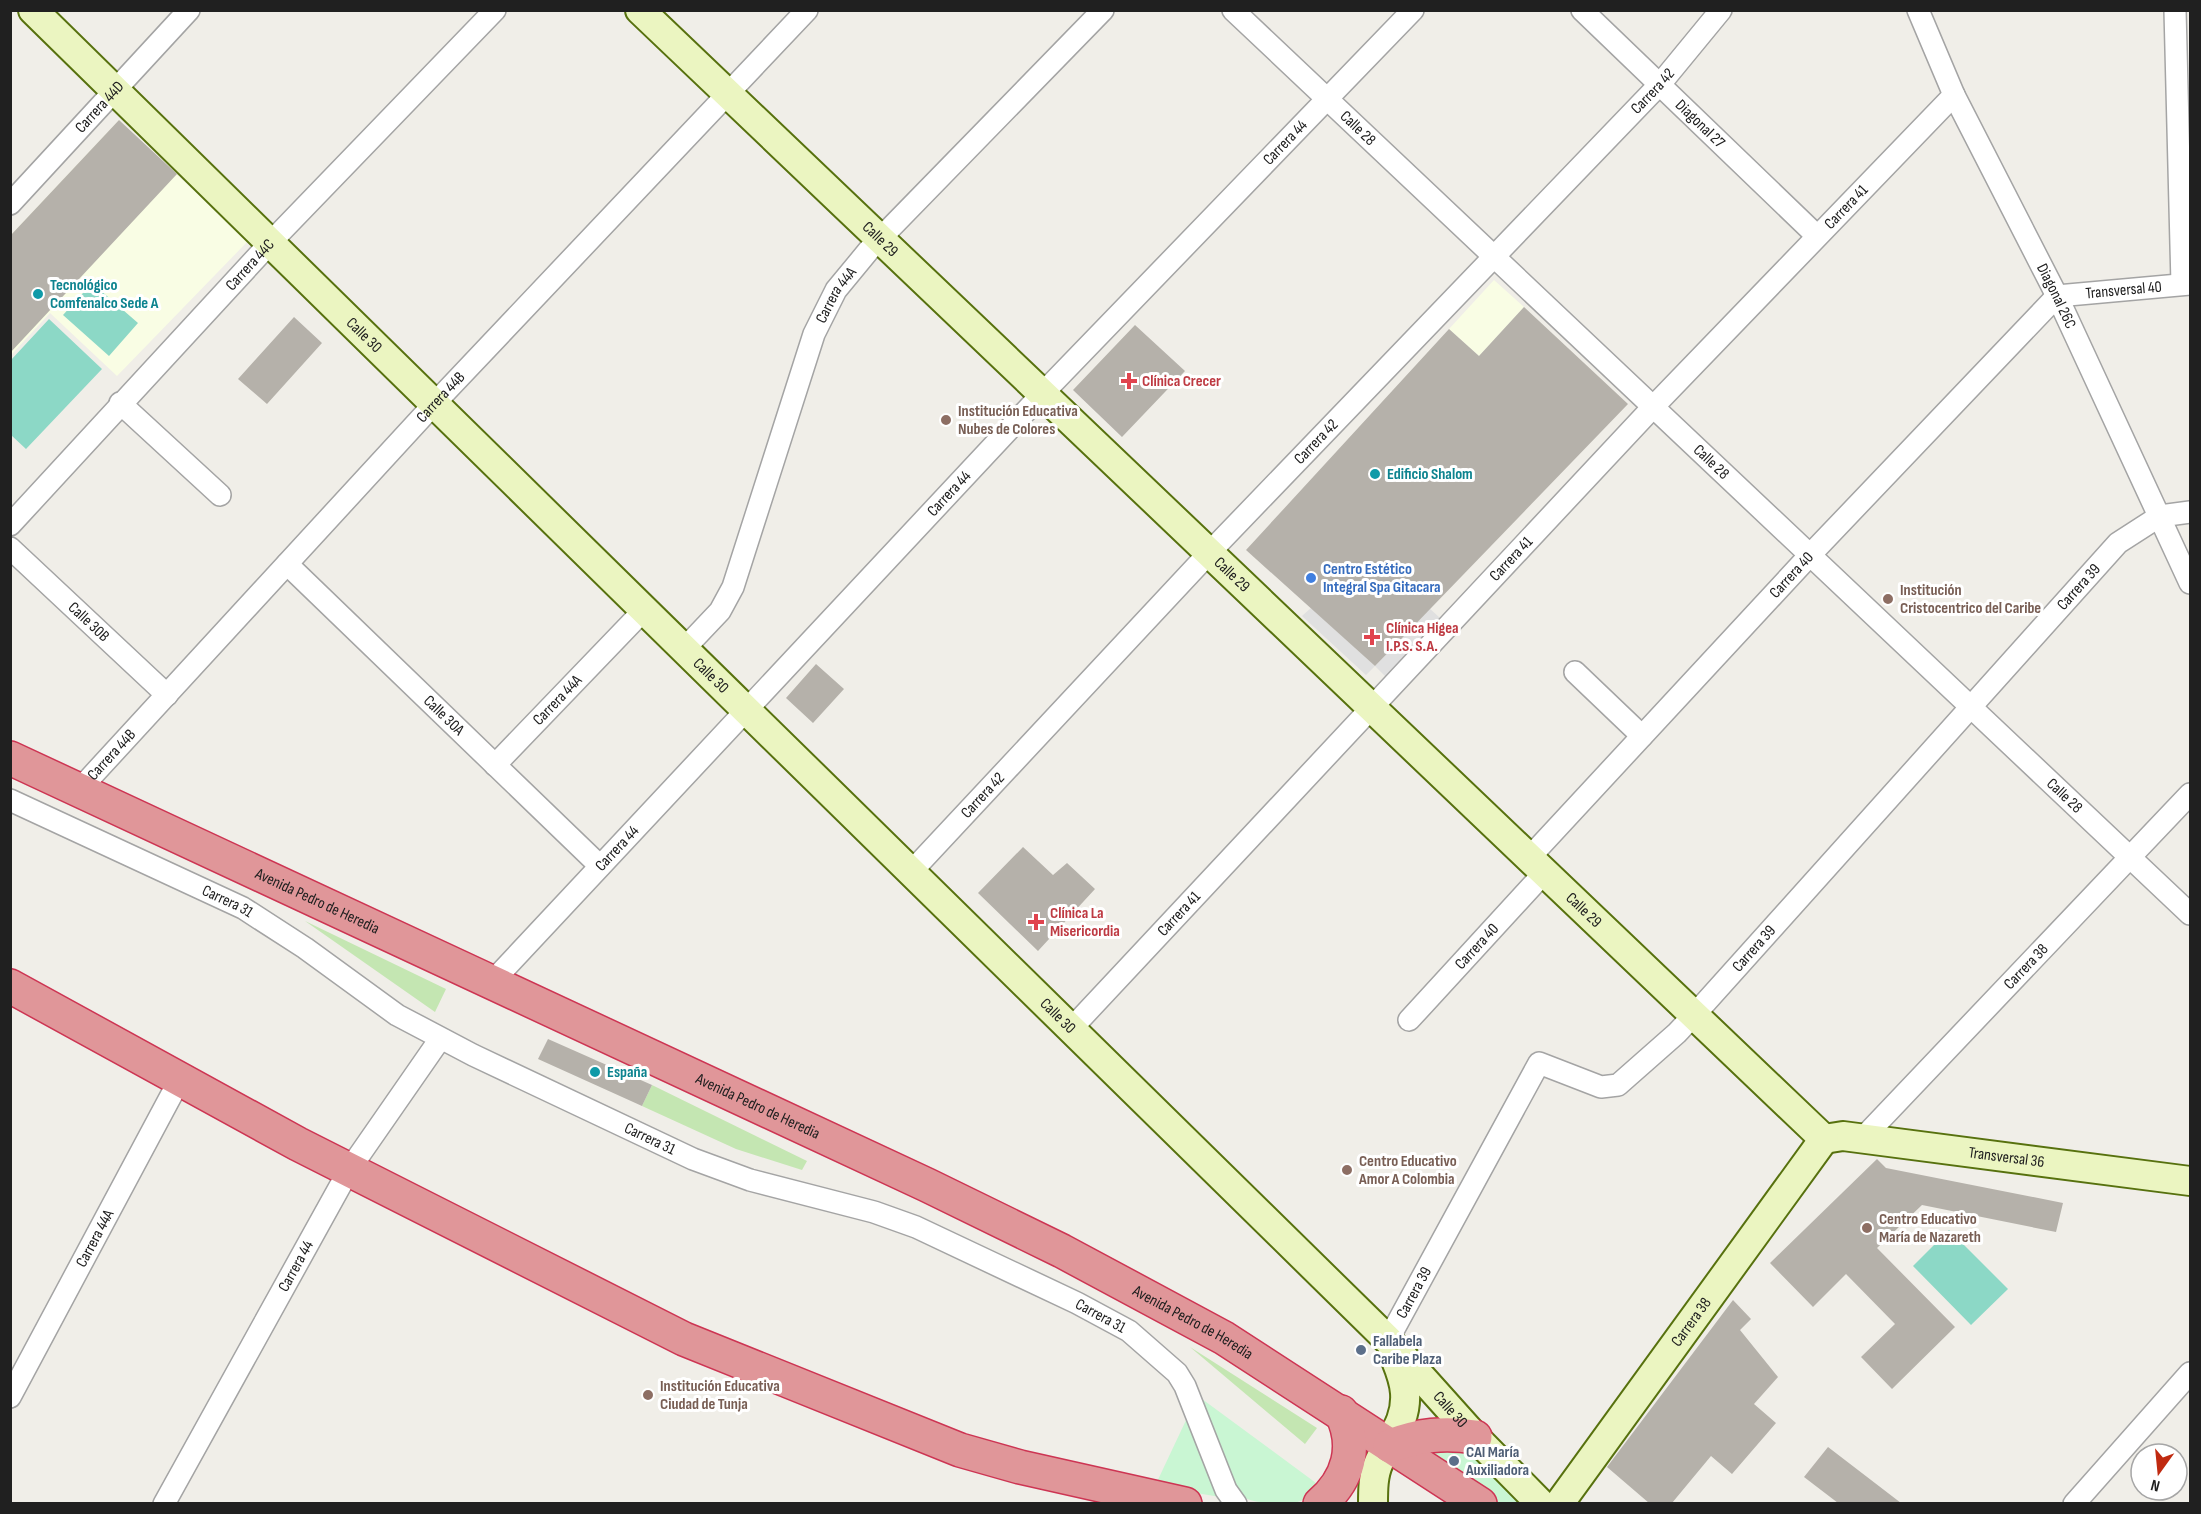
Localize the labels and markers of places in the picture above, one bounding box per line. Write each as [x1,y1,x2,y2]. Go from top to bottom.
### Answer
place label: Tecnológico Comfenalco Sede A [50,276,159,313]
marker: Tecnológico Comfenalco Sede A [31,287,45,301]
marker: Clínica Crecer [1120,372,1138,390]
place label: Clínica Crecer [1142,372,1221,391]
place label: Institución Educativa Nubes de Colores [958,402,1078,439]
marker: Institución Educativa Nubes de Colores [939,413,953,427]
place label: Edificio Shalom [1387,465,1473,484]
marker: Edificio Shalom [1368,467,1382,481]
place label: Centro Estético Integral Spa Gitacara [1323,560,1441,597]
marker: Centro Estético Integral Spa Gitacara [1304,571,1318,585]
place label: Institución Cristocentrico del Caribe [1900,581,2041,618]
marker: Institución Cristocentrico del Caribe [1881,592,1895,606]
place label: Clínica Higea I.P.S. S.A. [1386,619,1459,656]
marker: Clínica Higea I.P.S. S.A. [1363,628,1381,646]
place label: Clínica La Misericordia [1050,904,1120,941]
marker: Clínica La Misericordia [1027,913,1045,931]
place label: España [607,1063,647,1082]
marker: España [588,1065,602,1079]
place label: Centro Educativo Amor A Colombia [1358,1152,1457,1189]
marker: Centro Educativo Amor A Colombia [1340,1163,1354,1177]
place label: Centro Educativo María de Nazareth [1879,1210,1981,1247]
marker: Centro Educativo María de Nazareth [1860,1221,1874,1235]
place label: Fallabela Caribe Plaza [1373,1332,1442,1369]
marker: Fallabela Caribe Plaza [1354,1343,1368,1357]
place label: Institución Educativa Ciudad de Tunja [660,1377,780,1414]
marker: Institución Educativa Ciudad de Tunja [641,1388,655,1402]
place label: CAI María Auxiliadora [1465,1443,1529,1480]
marker: CAI María Auxiliadora [1447,1454,1461,1468]

